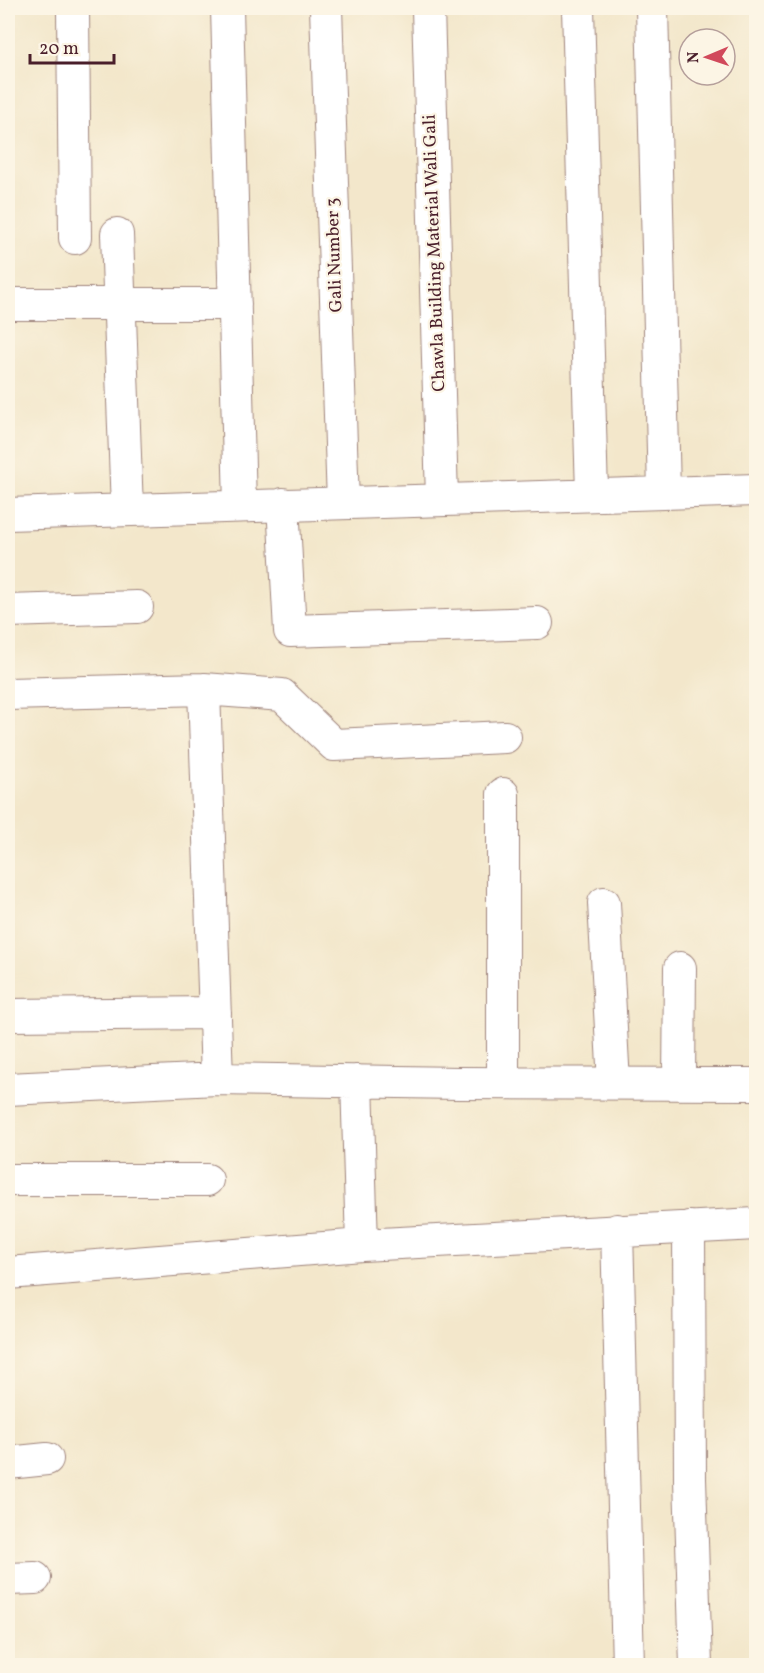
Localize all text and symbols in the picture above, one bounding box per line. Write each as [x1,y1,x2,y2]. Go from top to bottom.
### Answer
scale bar [30,27,114,65]
north arrow [677,27,737,87]
text: 20 m [39,37,79,62]
text: N [683,51,705,64]
street label: Chawla Building Material Wali Gali [418,114,452,392]
street label: Gali Number 3 [321,197,349,313]

